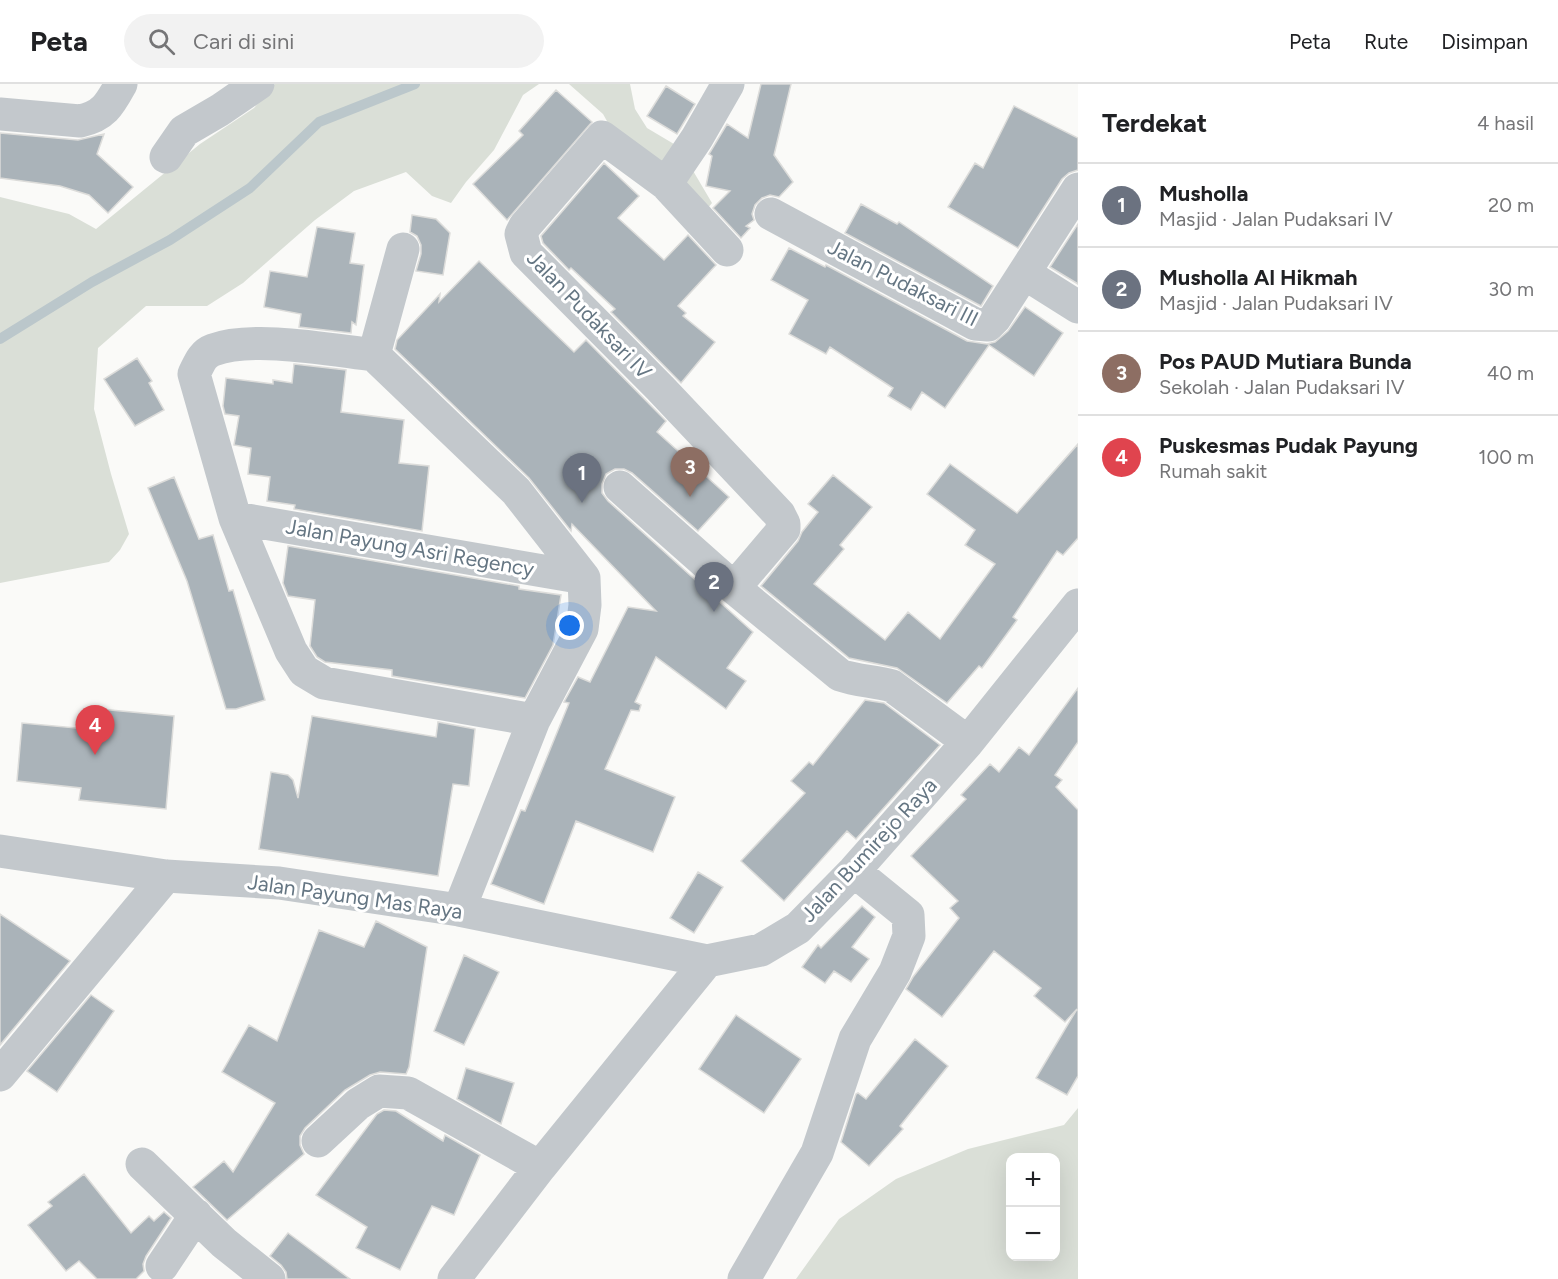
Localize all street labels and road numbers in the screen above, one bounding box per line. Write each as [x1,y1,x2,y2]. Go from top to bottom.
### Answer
street label: Jalan Pudaksari III [824,234,983,331]
street label: Jalan Pudaksari IV [522,245,657,384]
street label: Jalan Payung Asri Regency [284,513,536,582]
street label: Jalan Bumirejo Raya [795,772,942,927]
street label: Jalan Payung Mas Raya [246,869,464,924]

